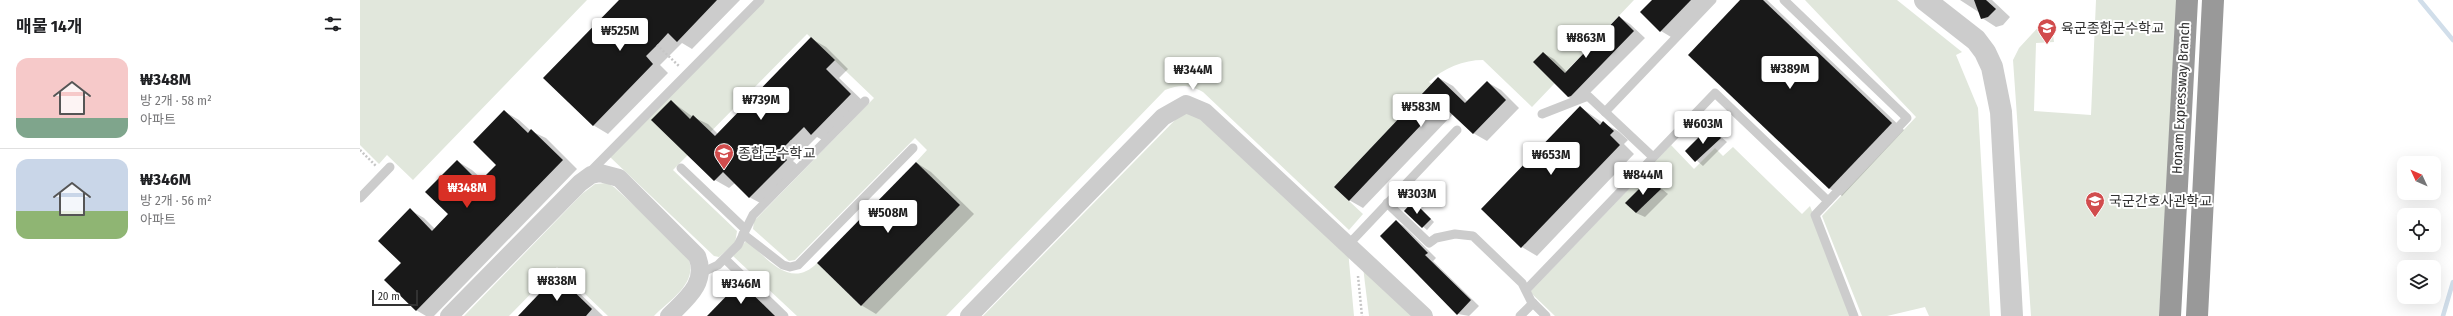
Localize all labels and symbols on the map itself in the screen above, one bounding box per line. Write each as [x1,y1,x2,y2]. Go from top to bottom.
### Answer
school or university icon: 육군종합군수학교 [2036,17,2058,45]
pin: ₩525M [592,18,648,52]
place label: 육군종합군수학교 [2061,20,2164,37]
street label: Honam Expressway Branch [2169,22,2193,174]
pin: ₩863M [1558,25,1614,59]
pin: ₩389M [1762,56,1818,90]
pin: ₩344M [1165,57,1221,91]
pin: ₩739M [733,87,789,121]
pin: ₩583M [1393,94,1449,128]
pin: ₩603M [1675,111,1731,145]
school or university icon: 종합군수학교 [713,142,735,170]
pin: ₩653M [1523,142,1579,176]
place label: 종합군수학교 [738,145,815,162]
north arrow [2397,156,2441,200]
pin: ₩844M [1615,162,1671,196]
pin: ₩348M [439,175,495,209]
pin: ₩303M [1389,181,1445,215]
school or university icon: 국군간호사관학교 [2084,190,2106,218]
place label: 국군간호사관학교 [2109,193,2212,210]
pin: ₩508M [860,200,916,234]
pin: ₩838M [529,268,585,302]
pin: ₩346M [713,271,769,305]
scale bar [372,288,418,307]

